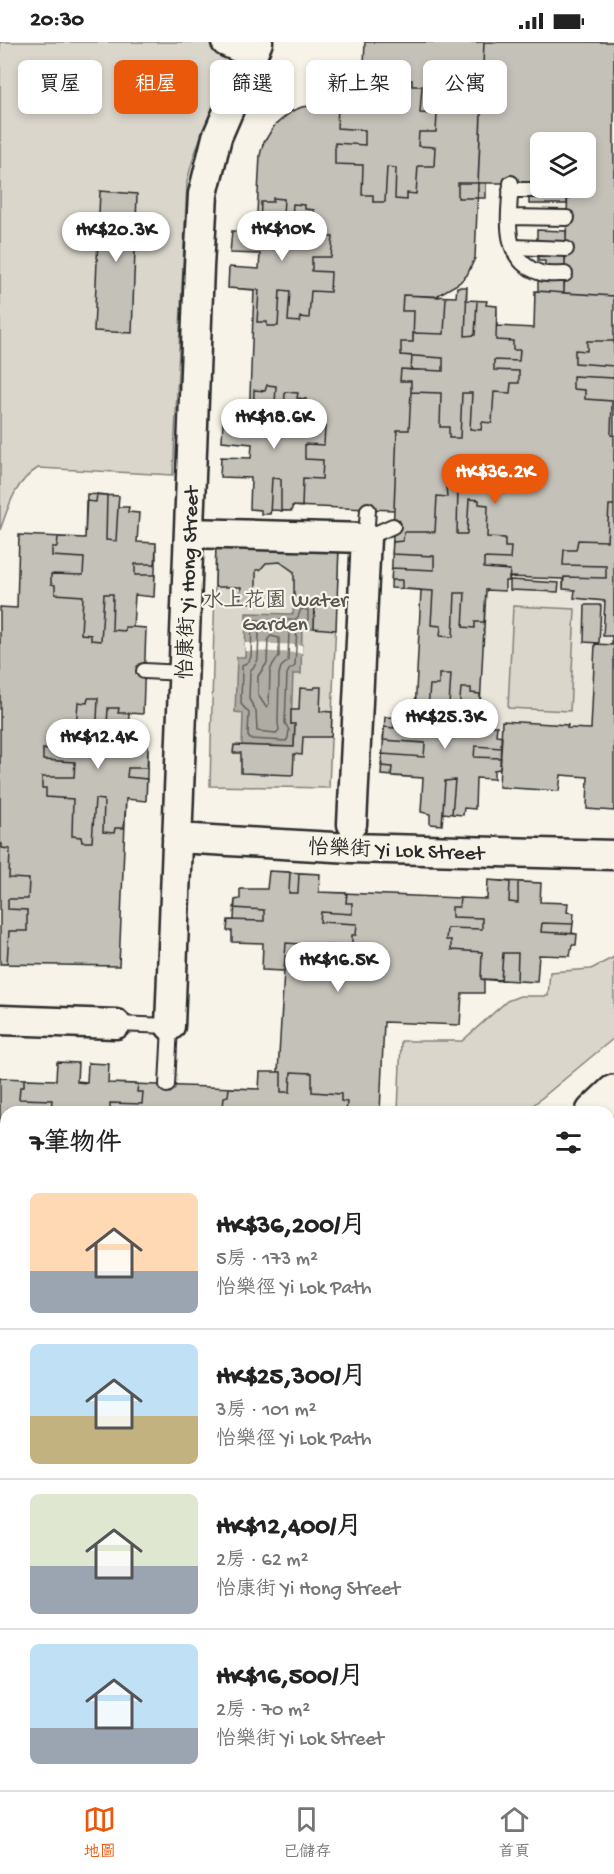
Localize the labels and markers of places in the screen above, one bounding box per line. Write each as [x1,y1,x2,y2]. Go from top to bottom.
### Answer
pin: HK$10K [233,211,331,262]
pin: HK$20.3K [54,212,178,263]
pin: HK$18.6K [212,399,336,450]
pin: HK$36.2K [433,454,557,505]
pin: HK$25.3K [383,699,507,750]
pin: HK$12.4K [36,719,160,770]
pin: HK$16.5K [276,942,400,993]

